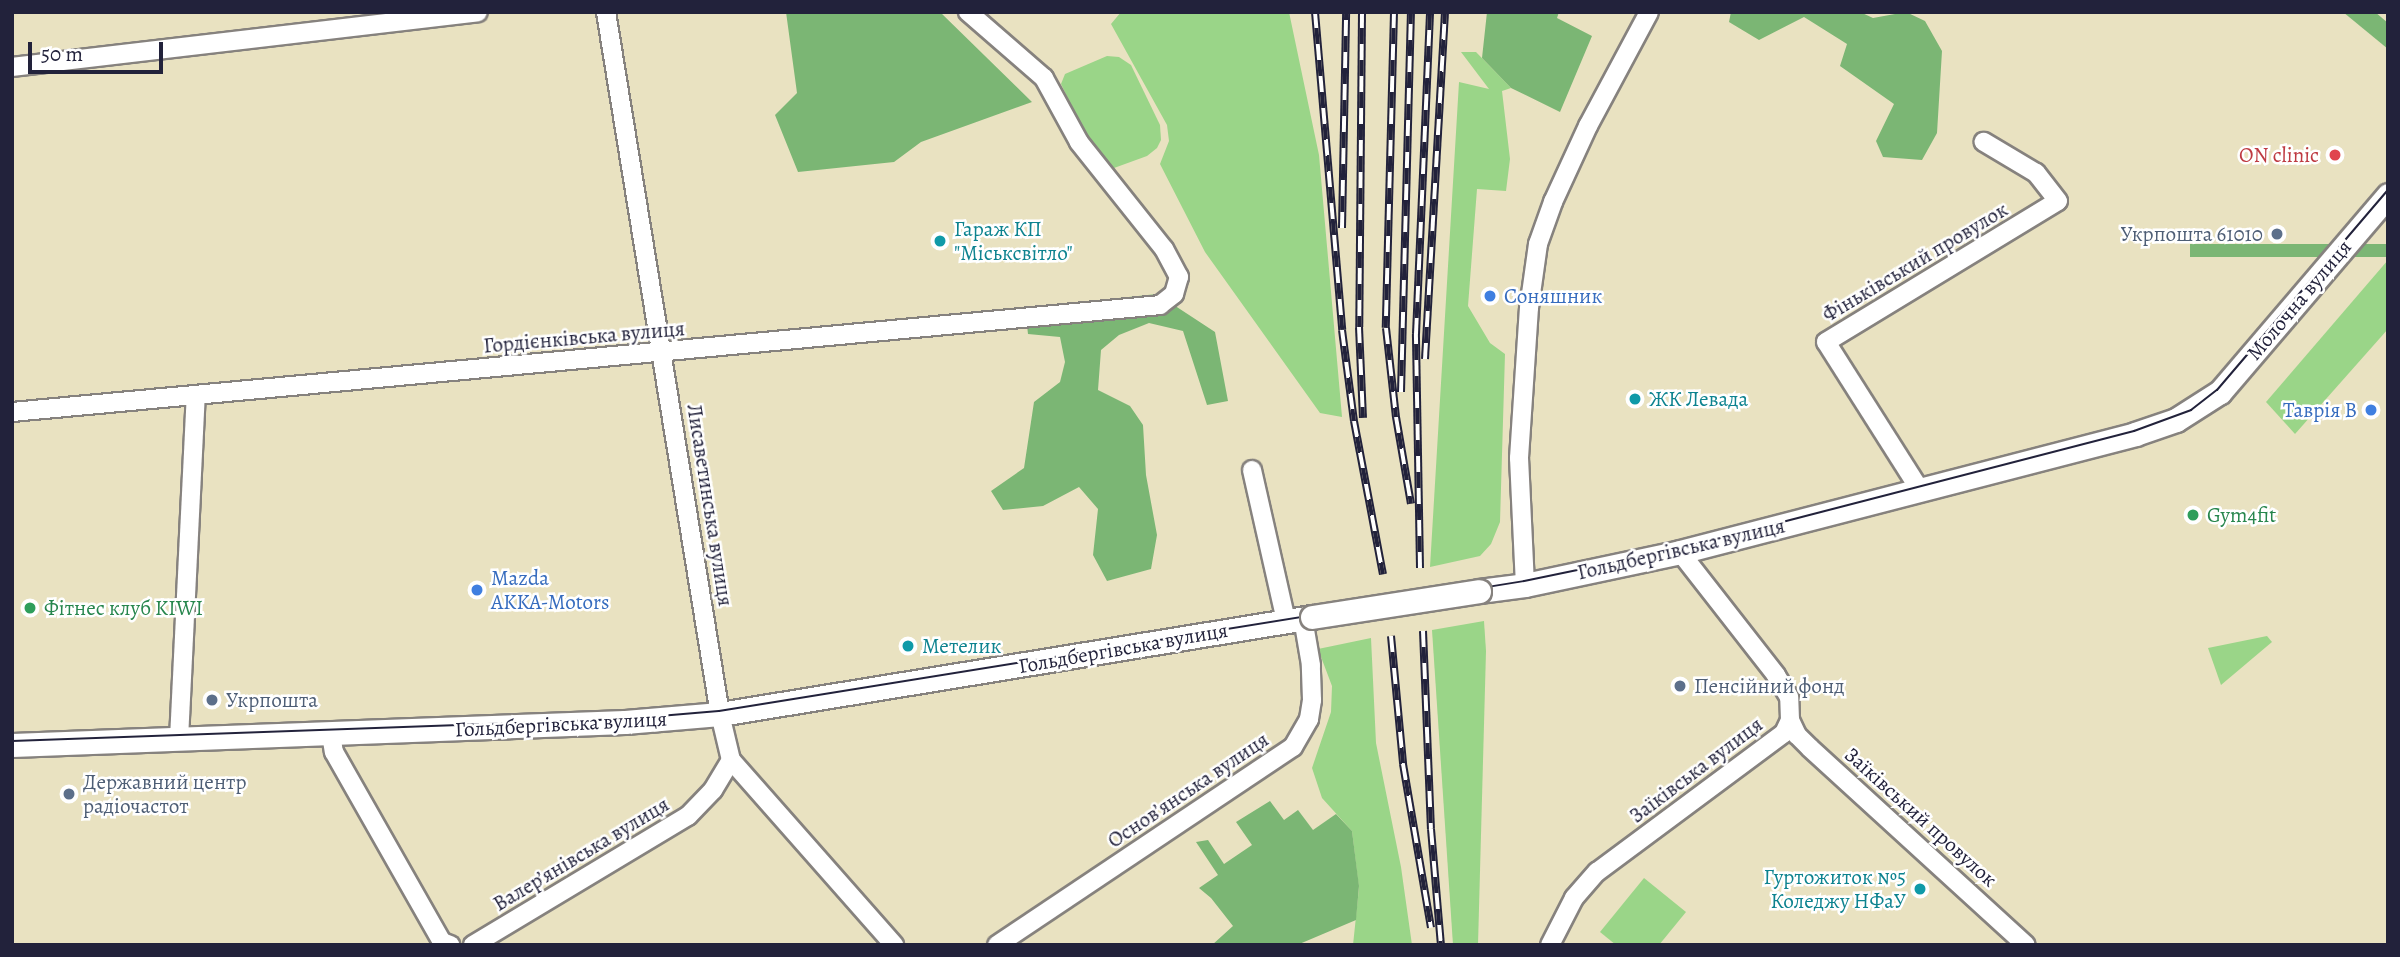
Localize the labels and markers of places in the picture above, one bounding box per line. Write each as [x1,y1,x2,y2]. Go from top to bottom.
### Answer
place label: ON clinic [2239,142,2319,168]
marker: ON clinic [2325,145,2345,165]
place label: Гараж КП "Міськсвітло" [954,216,1073,266]
place label: Укрпошта 61010 [2120,221,2263,247]
marker: Укрпошта 61010 [2269,226,2285,242]
marker: Гараж КП "Міськсвітло" [932,233,948,249]
place label: Соняшник [1504,283,1602,309]
marker: Соняшник [1482,288,1498,304]
place label: ЖК Левада [1649,386,1748,412]
marker: ЖК Левада [1627,391,1643,407]
place label: Таврія В [2283,397,2357,423]
marker: Таврія В [2363,402,2379,418]
place label: Gym4fit [2207,502,2276,528]
marker: Gym4fit [2185,507,2201,523]
place label: Mazda AKKA-Motors [491,565,610,615]
marker: Mazda AKKA-Motors [469,582,485,598]
place label: Фітнес клуб KIWI [44,595,203,621]
marker: Фітнес клуб KIWI [22,600,38,616]
place label: Метелик [922,633,1001,659]
marker: Метелик [900,638,916,654]
place label: Пенсійний фонд [1694,673,1845,699]
marker: Пенсійний фонд [1672,678,1688,694]
place label: Укрпошта [226,687,318,713]
marker: Укрпошта [204,692,220,708]
place label: Державний центр радіочастот [83,769,246,819]
marker: Державний центр радіочастот [61,786,77,802]
place label: Гуртожиток №5 Коледжу НФаУ [1763,864,1906,914]
marker: Гуртожиток №5 Коледжу НФаУ [1912,881,1928,897]

